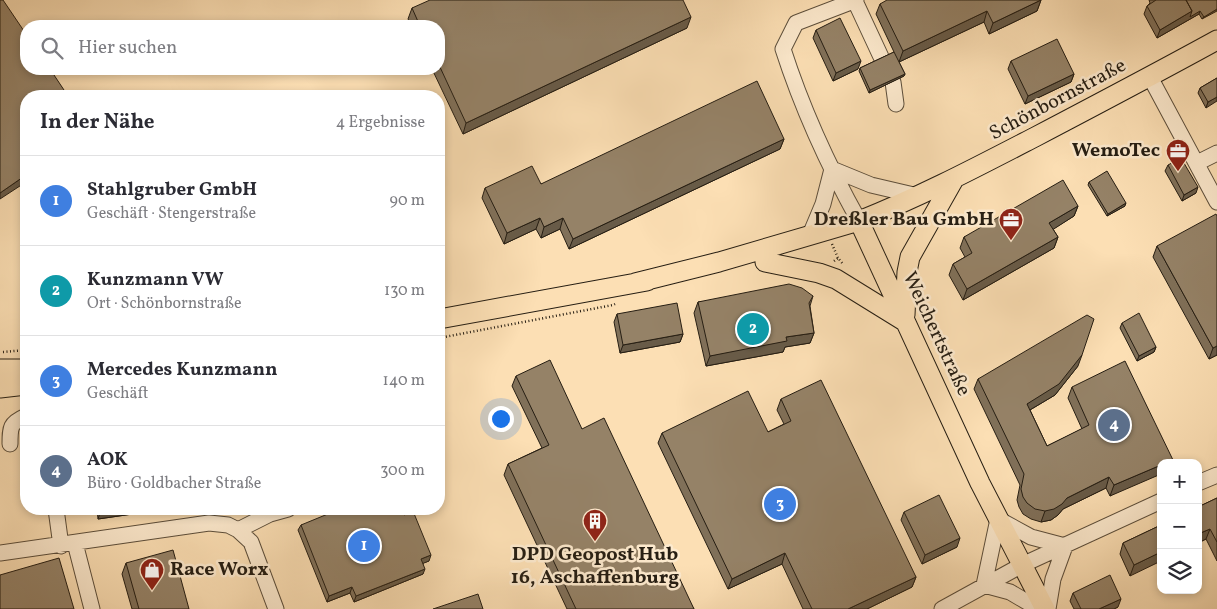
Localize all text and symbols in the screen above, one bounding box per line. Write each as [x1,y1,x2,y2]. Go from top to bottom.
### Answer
search box [20,20,445,75]
icon: search [38,34,66,62]
text: Hier suchen [78,35,177,61]
street label: Schönbornstraße [985,52,1131,148]
text: In der Nähe [40,108,155,137]
text: 4 Ergebnisse [336,112,425,134]
place label: WemoTec [1072,137,1160,165]
office icon: WemoTec [1165,138,1191,172]
text: Stahlgruber GmbH [87,177,257,203]
text: 1 [53,190,59,212]
text: 90 m [389,190,425,212]
text: Geschäft · Stengerstraße [87,203,256,225]
place label: Dreßler Bau GmbH [814,206,994,234]
office icon: Dreßler Bau GmbH [998,207,1024,241]
text: Kunzmann VW [87,267,224,293]
street label: Weichertstraße [895,267,977,401]
text: 2 [52,280,60,302]
text: 130 m [384,280,425,302]
text: Ort · Schönbornstraße [87,293,242,315]
pin: 2 [737,310,769,348]
text: Mercedes Kunzmann [87,357,278,383]
text: 3 [52,370,60,392]
text: 140 m [383,370,425,392]
text: Geschäft [87,383,148,405]
your location [488,406,514,432]
pin: 4 [1098,406,1130,444]
text: AOK [87,447,128,473]
map controls [1157,459,1202,594]
button: + [1157,459,1202,504]
text: 4 [51,460,61,482]
text: 300 m [380,460,425,482]
text: Büro · Goldbacher Straße [87,473,261,495]
pin: 3 [764,485,796,523]
button: − [1157,504,1202,549]
building icon: DPD Geopost Hub 16, Aschaffenburg [582,508,608,542]
pin: 1 [348,527,380,565]
place label: DPD Geopost Hub 16, Aschaffenburg [511,541,679,592]
button: layers [1157,549,1202,594]
place label: Race Worx [170,556,269,584]
shop icon: Race Worx [139,557,165,591]

